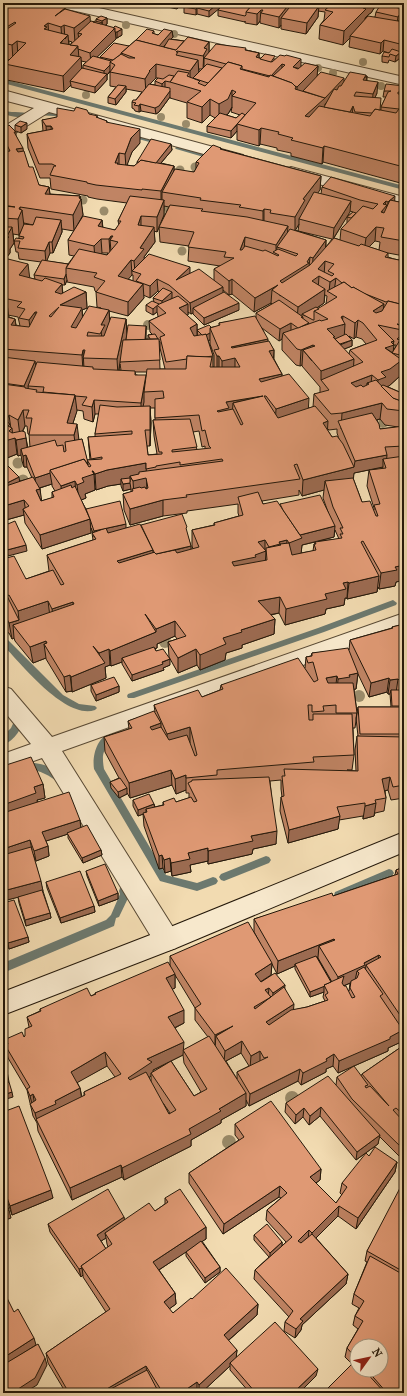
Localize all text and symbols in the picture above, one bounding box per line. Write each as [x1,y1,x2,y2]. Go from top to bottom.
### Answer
north arrow [349,1338,389,1378]
text: N [369,1346,385,1360]

